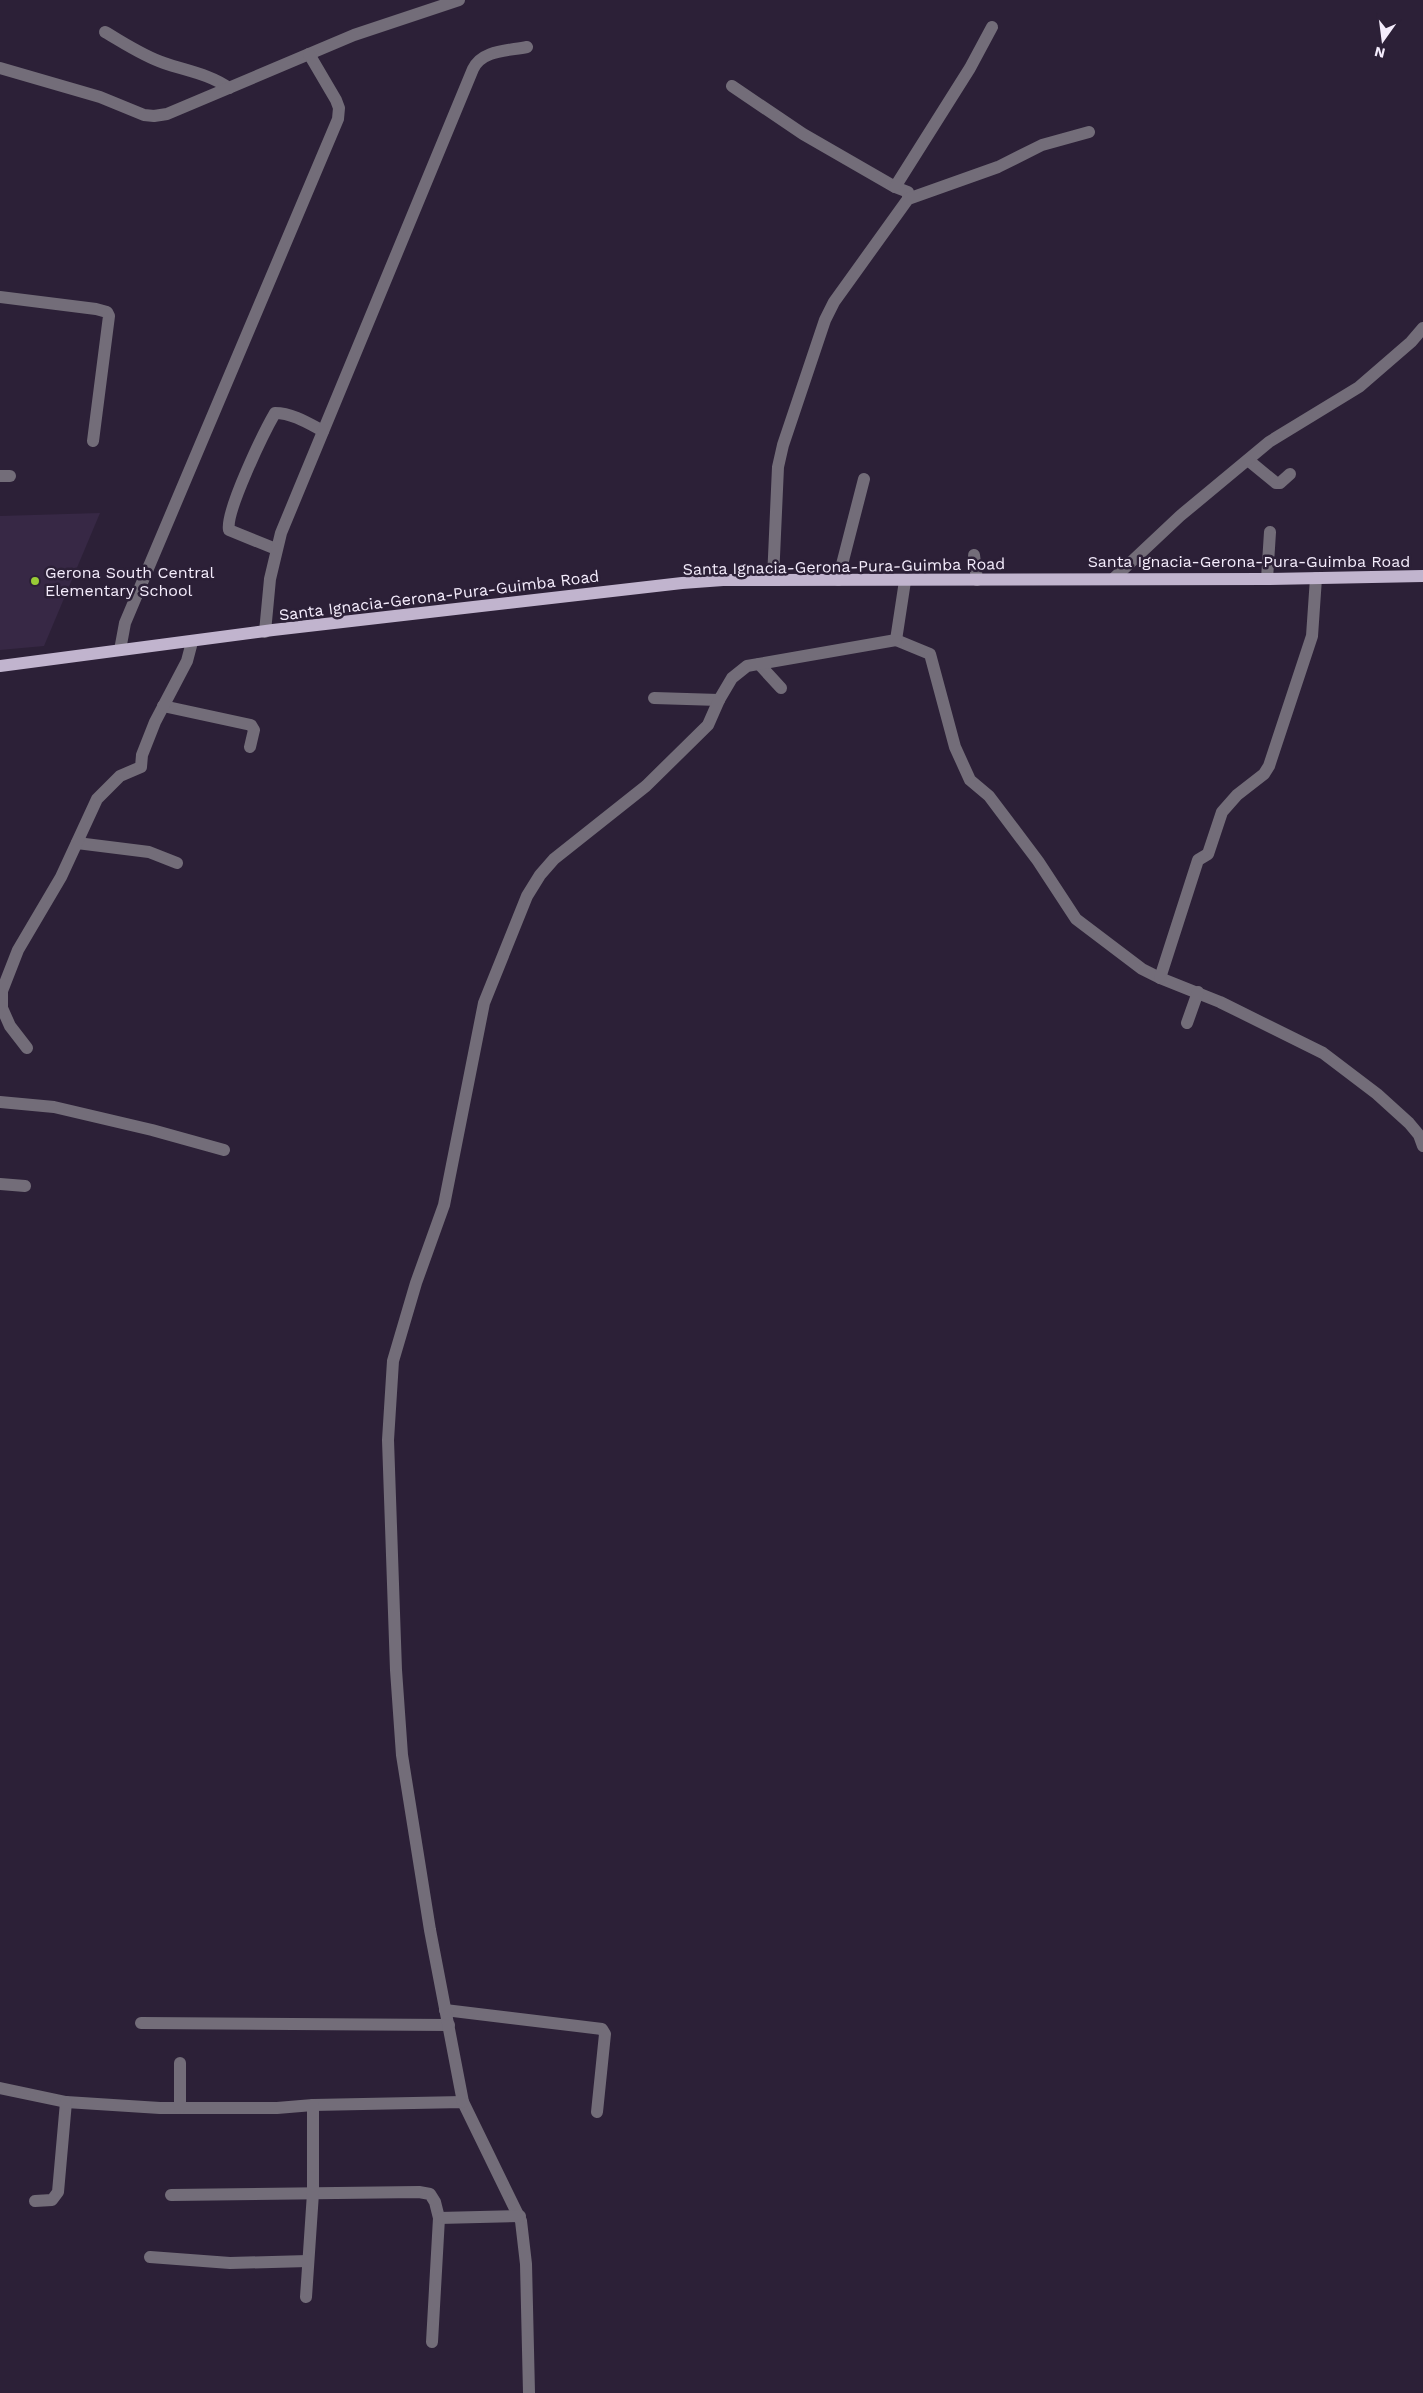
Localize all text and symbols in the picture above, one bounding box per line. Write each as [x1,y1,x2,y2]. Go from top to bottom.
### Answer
north arrow [1358,15,1408,65]
text: N [1373,44,1387,62]
street label: Santa Ignacia-Gerona-Pura-Guimba Road [1088,552,1410,571]
street label: Santa Ignacia-Gerona-Pura-Guimba Road [683,554,1005,579]
place label: Gerona South Central Elementary School [45,563,215,600]
street label: Santa Ignacia-Gerona-Pura-Guimba Road [278,566,600,625]
marker: Gerona South Central Elementary School [29,575,41,587]

